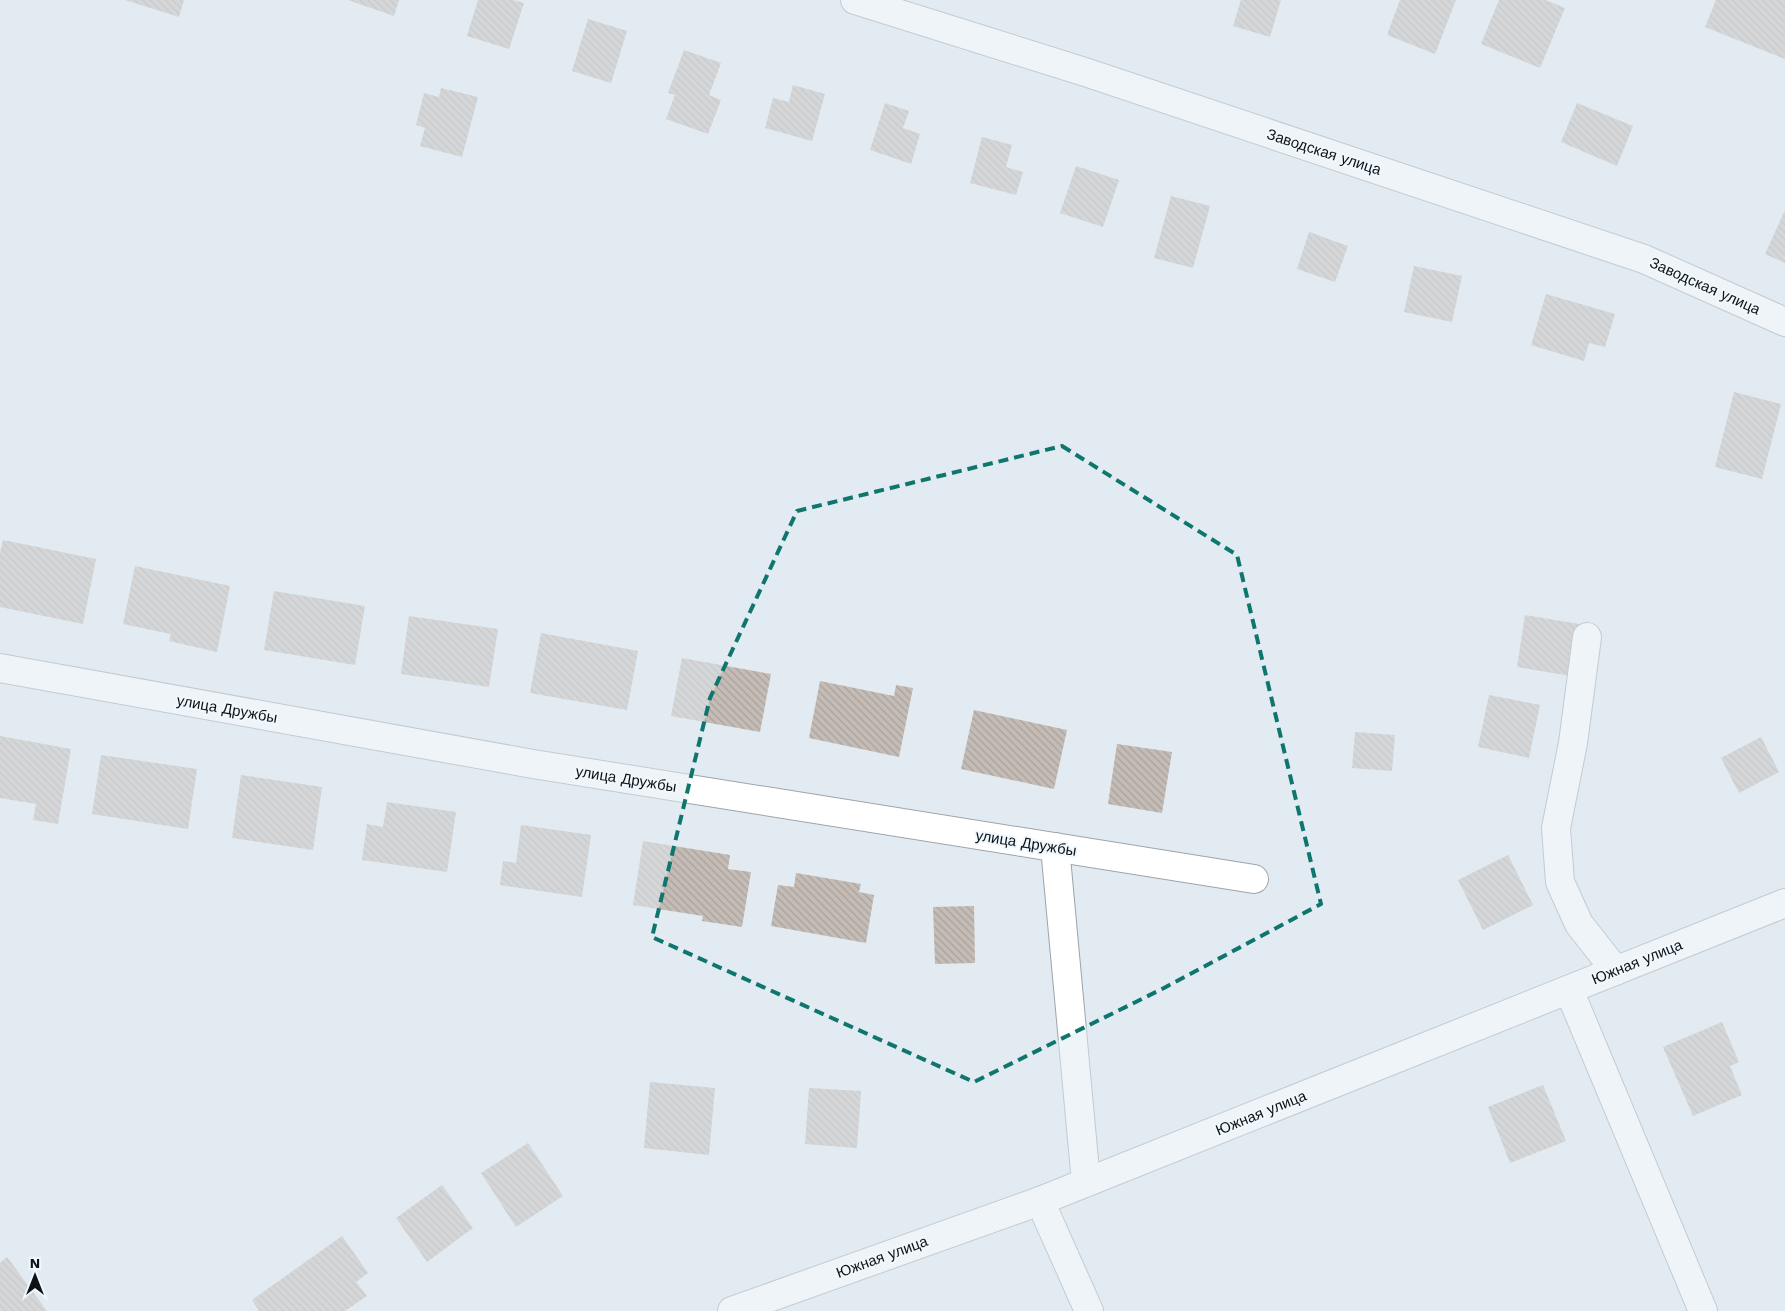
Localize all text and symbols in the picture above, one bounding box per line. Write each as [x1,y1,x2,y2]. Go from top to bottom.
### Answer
street label: Заводская улица [1265,125,1384,179]
street label: Заводская улица [1647,254,1764,319]
street label: улица Дружбы [175,691,279,727]
street label: улица Дружбы [574,762,678,796]
street label: улица Дружбы [974,826,1078,860]
street label: Южная улица [1589,935,1686,988]
street label: Южная улица [1213,1086,1310,1139]
street label: Южная улица [834,1232,931,1282]
north arrow [10,1251,60,1301]
text: N [30,1255,40,1271]

